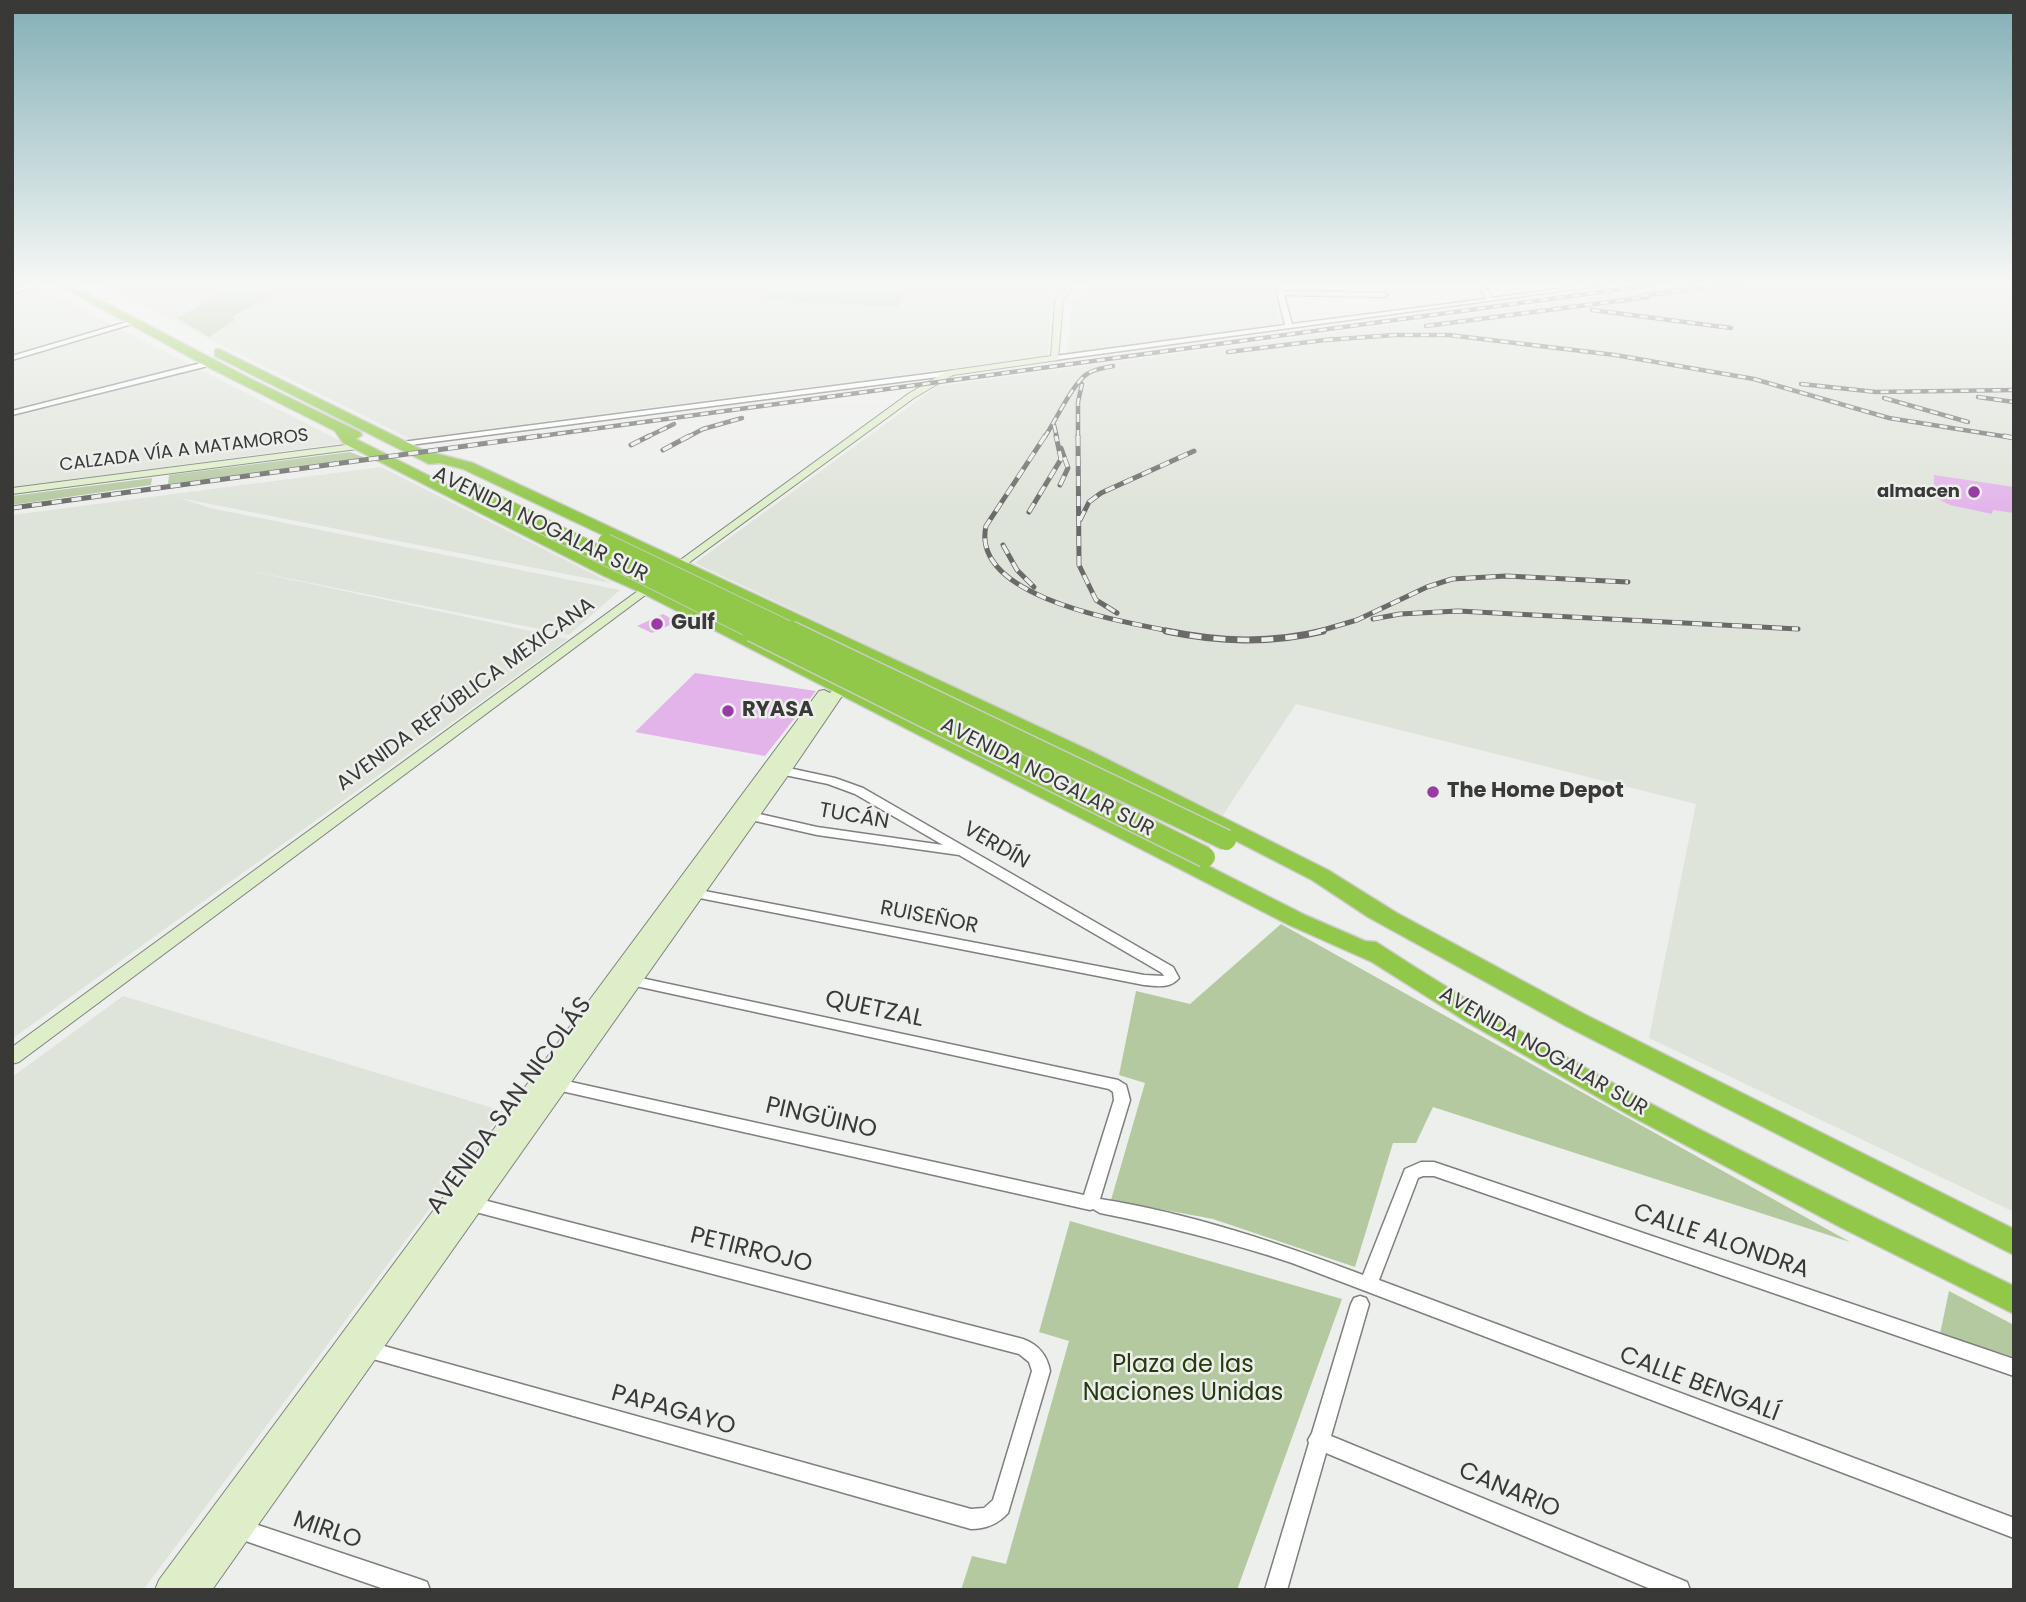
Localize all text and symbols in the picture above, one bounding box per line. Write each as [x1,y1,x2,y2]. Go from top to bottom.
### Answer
street label: CALZADA VÍA A MATAMOROS [58,425,310,477]
street label: AVENIDA NOGALAR SUR [428,462,652,588]
place label: almacen [1877,481,1960,503]
marker: almacen [1966,484,1982,500]
street label: AVENIDA REPÚBLICA MEXICANA [332,593,600,797]
place label: Gulf [671,611,715,637]
marker: Gulf [649,616,665,632]
place label: RYASA [742,698,814,724]
marker: RYASA [720,703,736,719]
street label: AVENIDA NOGALAR SUR [936,713,1158,843]
place label: The Home Depot [1447,779,1624,805]
marker: The Home Depot [1425,784,1441,800]
street label: TUCÁN [817,798,891,836]
street label: VERDÍN [958,817,1034,875]
street label: RUISEÑOR [878,896,980,940]
street label: AVENIDA NOGALAR SUR [1434,982,1652,1122]
street label: QUETZAL [822,986,926,1034]
street label: AVENIDA SAN NICOLÁS [422,992,598,1220]
street label: PINGÜINO [763,1092,879,1146]
street label: CALLE ALONDRA [1629,1198,1813,1286]
street label: PETIRROJO [687,1222,815,1280]
street label: CALLE BENGALÍ [1615,1341,1783,1429]
park label: Plaza de las Naciones Unidas [1083,1352,1283,1408]
street label: PAPAGAYO [608,1380,738,1442]
street label: CANARIO [1454,1457,1564,1525]
street label: MIRLO [289,1506,365,1556]

